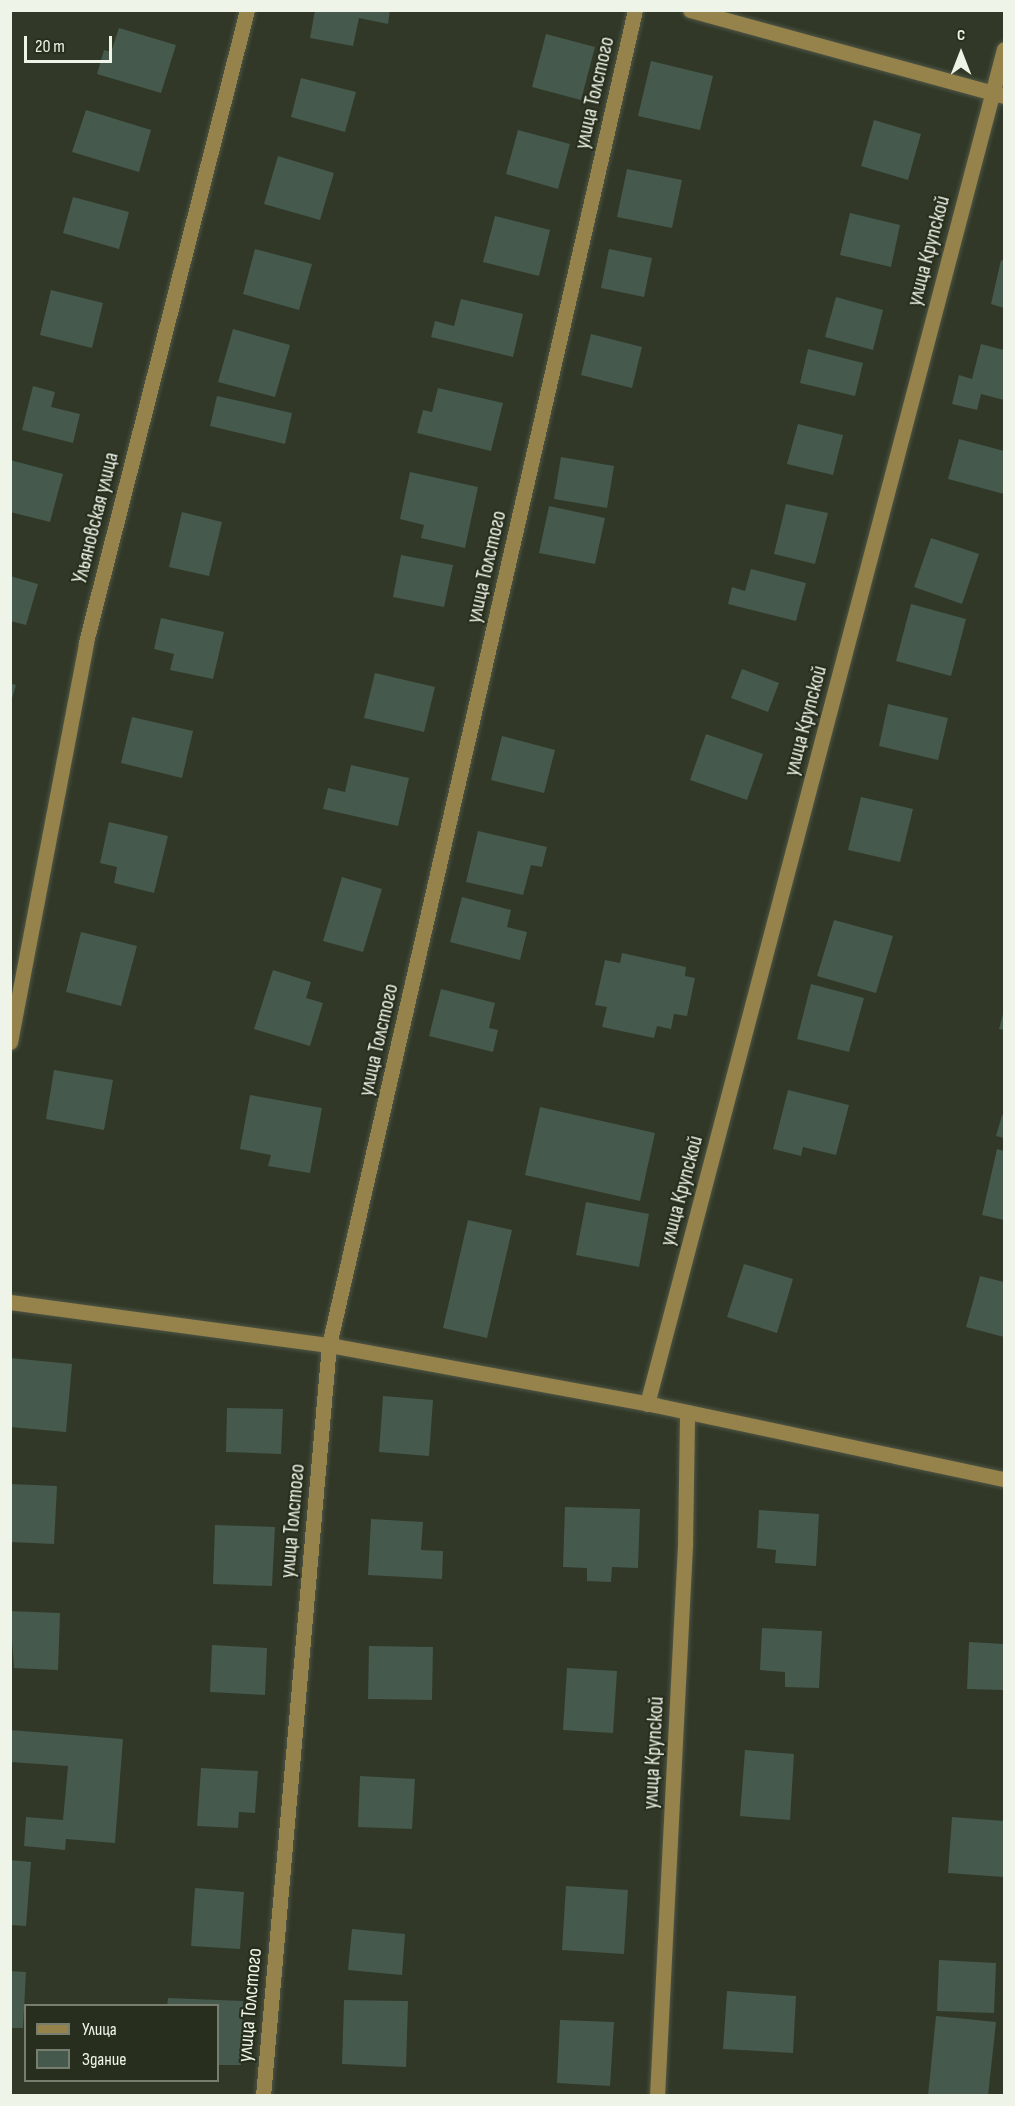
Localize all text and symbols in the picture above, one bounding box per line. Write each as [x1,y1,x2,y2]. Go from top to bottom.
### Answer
scale bar [27,24,116,62]
north arrow [931,24,991,84]
text: С [957,26,965,45]
street label: улица Толстого [570,34,620,152]
text: 20 m [35,36,65,57]
street label: улица Крупской [902,193,956,309]
street label: Ульяновская улица [68,450,124,586]
street label: улица Толстого [462,508,512,626]
street label: улица Крупской [779,663,833,779]
street label: улица Толстого [354,981,404,1099]
street label: улица Крупской [655,1133,709,1249]
street label: улица Толстого [275,1463,311,1579]
street label: улица Крупской [638,1696,670,1810]
street label: улица Толстого [232,1947,268,2063]
legend [24,2004,219,2082]
text: Улица [82,2019,117,2040]
text: Здание [82,2049,127,2070]

